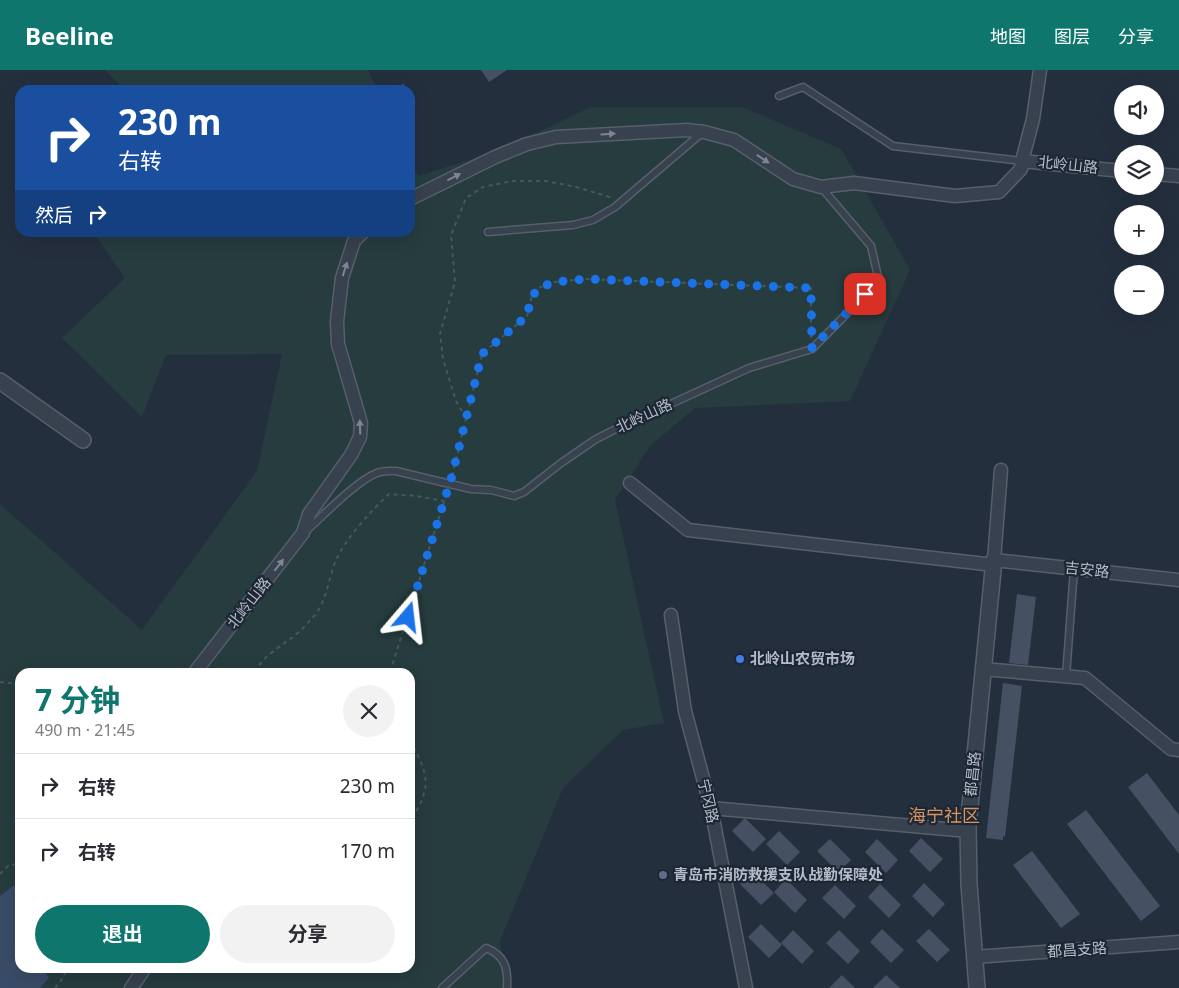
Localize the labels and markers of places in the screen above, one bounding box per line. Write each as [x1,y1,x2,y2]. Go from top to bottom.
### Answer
pin [844,273,886,315]
place label: 北岭山农贸市场 [750,648,855,668]
marker: 北岭山农贸市场 [734,653,746,665]
place label: 青岛市消防救援支队战勤保障处 [673,864,883,884]
marker: 青岛市消防救援支队战勤保障处 [657,869,669,881]

